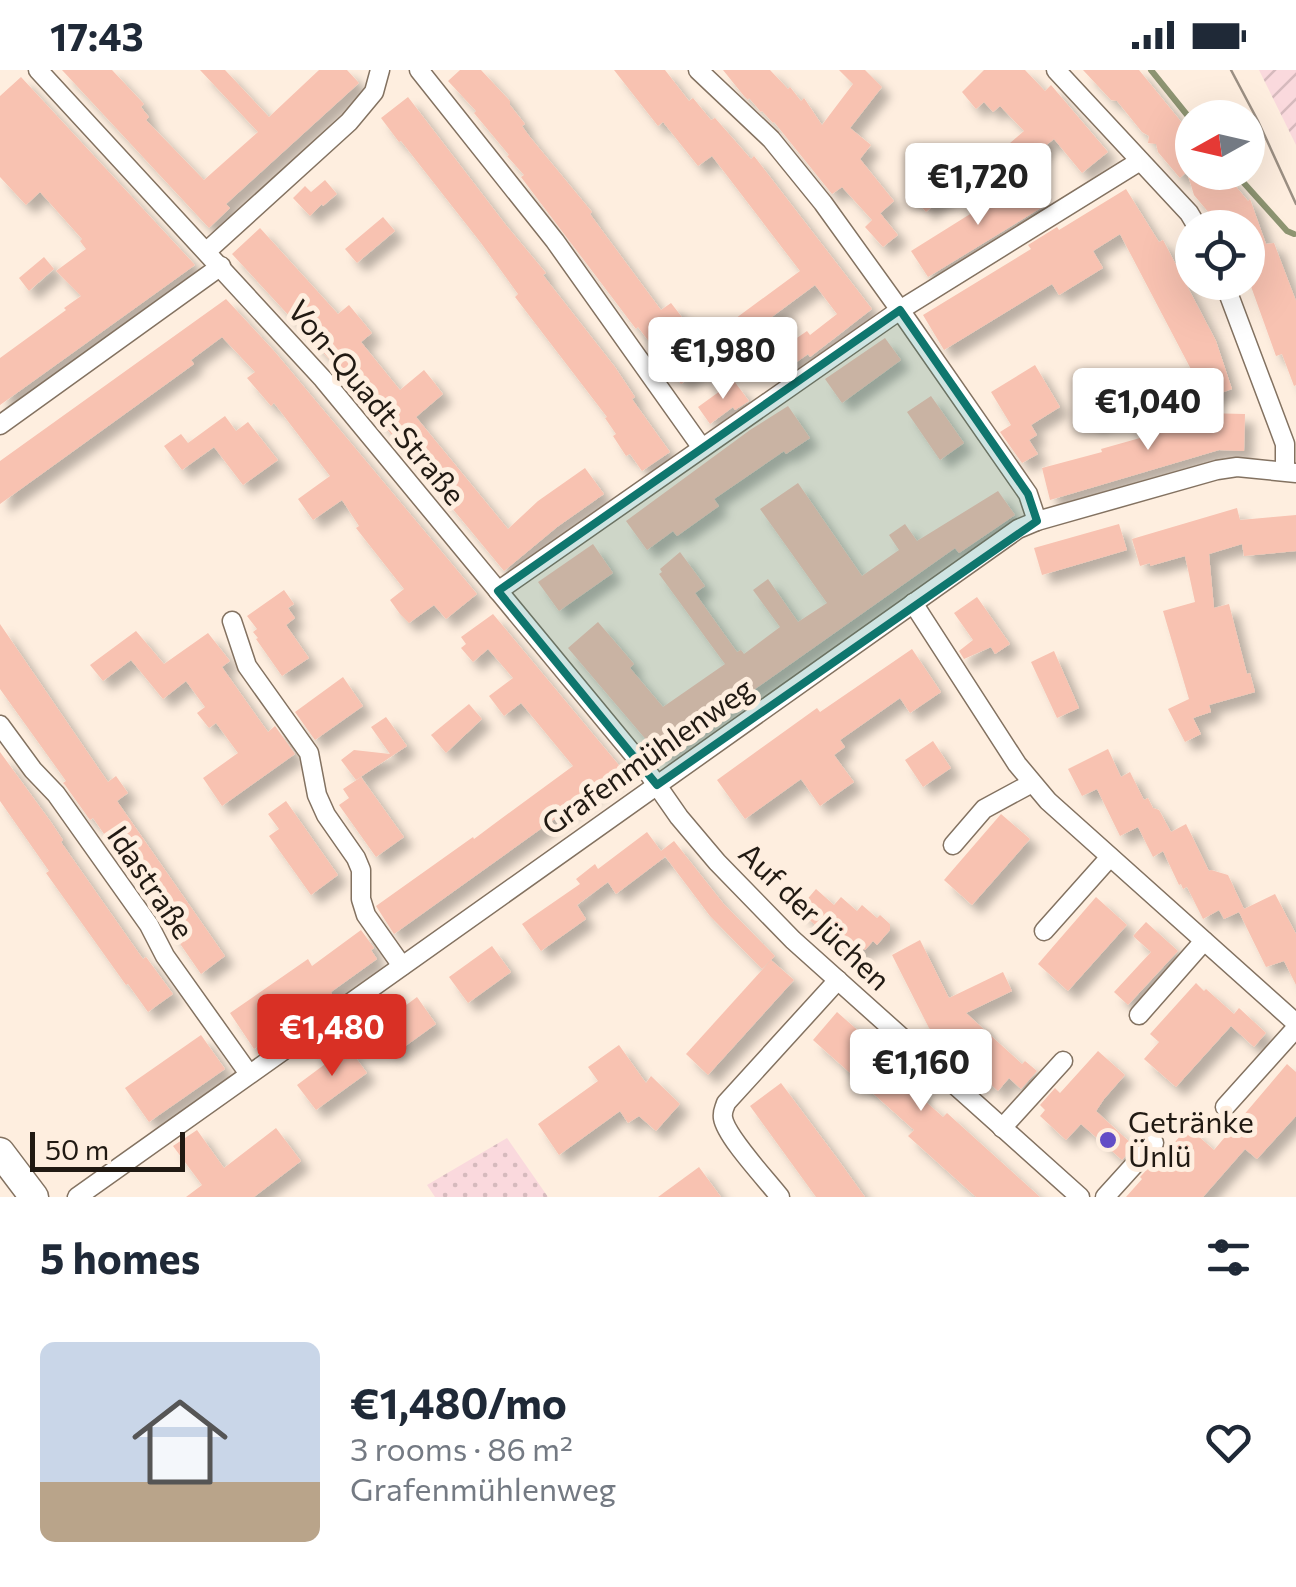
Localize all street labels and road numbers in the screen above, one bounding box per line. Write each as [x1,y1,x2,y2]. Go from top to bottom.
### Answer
street label: Von-Quadt-Straße [281,291,475,512]
street label: Grafenmühlenweg [534,668,759,842]
street label: Idastraße [101,818,203,945]
street label: Auf der Jüchen [732,834,899,997]

